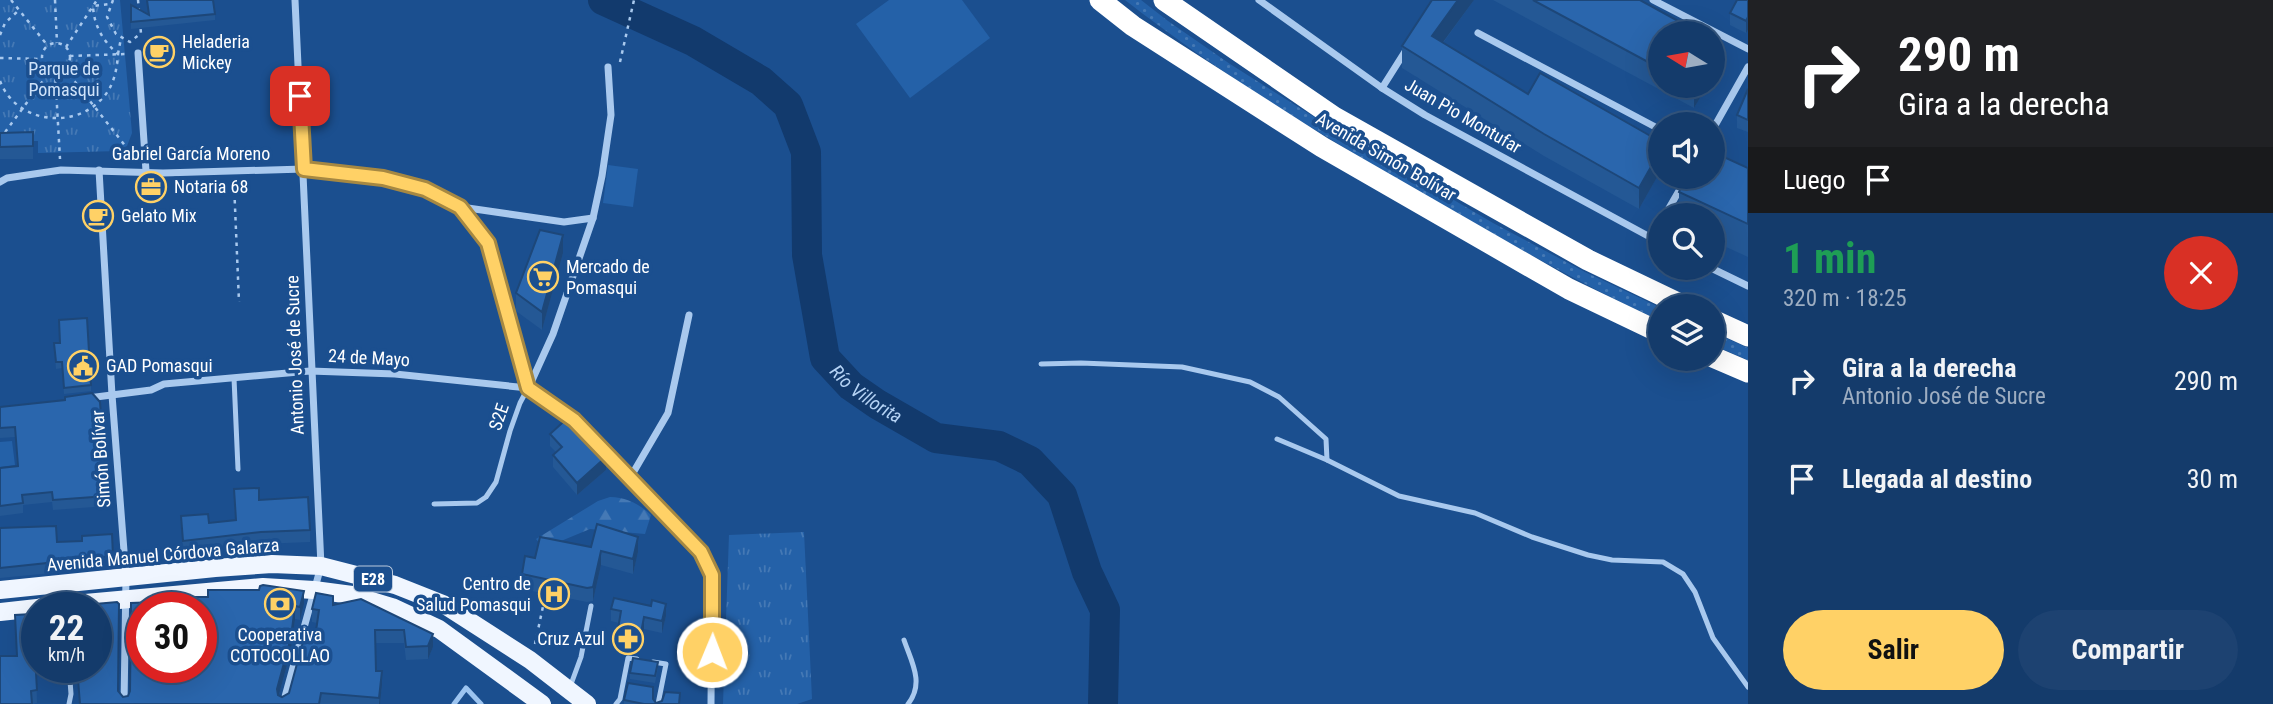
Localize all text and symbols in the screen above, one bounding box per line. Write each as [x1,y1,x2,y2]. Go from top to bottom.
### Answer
north arrow [1648,21,1726,98]
map controls [1648,21,1725,371]
text: 290 m [1898,26,2020,83]
icon: right [1783,28,1874,119]
place label: Heladeria Mickey [182,31,250,73]
cafe icon: Heladeria Mickey [142,35,176,69]
park label: Parque de Pomasqui [28,58,100,100]
pin [270,66,330,126]
street label: Juan Pio Montufar [1401,74,1526,158]
icon: arrive [281,77,319,115]
text: Gira a la derecha [1898,85,2110,123]
street label: Avenida Simón Bolívar [1312,108,1460,205]
button: sound [1648,112,1725,189]
street label: Gabriel García Moreno [112,143,270,164]
icon: arrive [1859,161,1897,199]
text: Luego [1783,165,1845,195]
office icon: Notaria 68 [134,170,168,204]
place label: Notaria 68 [174,176,248,197]
cafe icon: Gelato Mix [81,199,115,233]
button: search [1648,203,1725,280]
place label: Gelato Mix [121,205,197,226]
text: 1 min [1783,234,1876,283]
button: close [2164,236,2238,310]
place label: Mercado de Pomasqui [566,256,650,298]
supermarket icon: Mercado de Pomasqui [526,260,560,294]
street label: Antonio José de Sucre [281,275,308,435]
text: 320 m · 18:25 [1783,285,1907,312]
button: layers [1648,294,1725,371]
street label: 24 de Mayo [328,345,410,370]
public building icon: GAD Pomasqui [66,349,100,383]
text: Gira a la derecha [1842,353,2016,383]
place label: GAD Pomasqui [106,355,213,376]
water label: Río Villorita [825,360,906,428]
icon: right [1783,362,1821,400]
text: 290 m [2174,366,2238,396]
text: Antonio José de Sucre [1842,383,2046,410]
street label: S2E [484,401,513,433]
street label: Simón Bolívar [87,409,114,509]
icon: arrive [1783,460,1821,498]
text: Llegada al destino [1842,464,2032,494]
text: 30 m [2187,464,2238,494]
street label: Avenida Manuel Córdova Galarza [46,534,280,575]
road number: E28 [354,566,392,592]
place label: Centro de Salud Pomasqui [416,573,531,615]
hospital icon: Centro de Salud Pomasqui [537,577,571,611]
bank icon: Cooperativa COTOCOLLAO [263,587,297,621]
speed limit sign: 30 [126,592,217,683]
text: 22 [49,608,84,649]
button: Salir [1783,610,2004,690]
button: Compartir [2018,610,2238,690]
position arrow [675,615,749,689]
pharmacy icon: Cruz Azul [611,622,645,656]
place label: Cooperativa COTOCOLLAO [230,624,330,666]
place label: Cruz Azul [537,628,605,649]
text: km/h [48,644,85,665]

